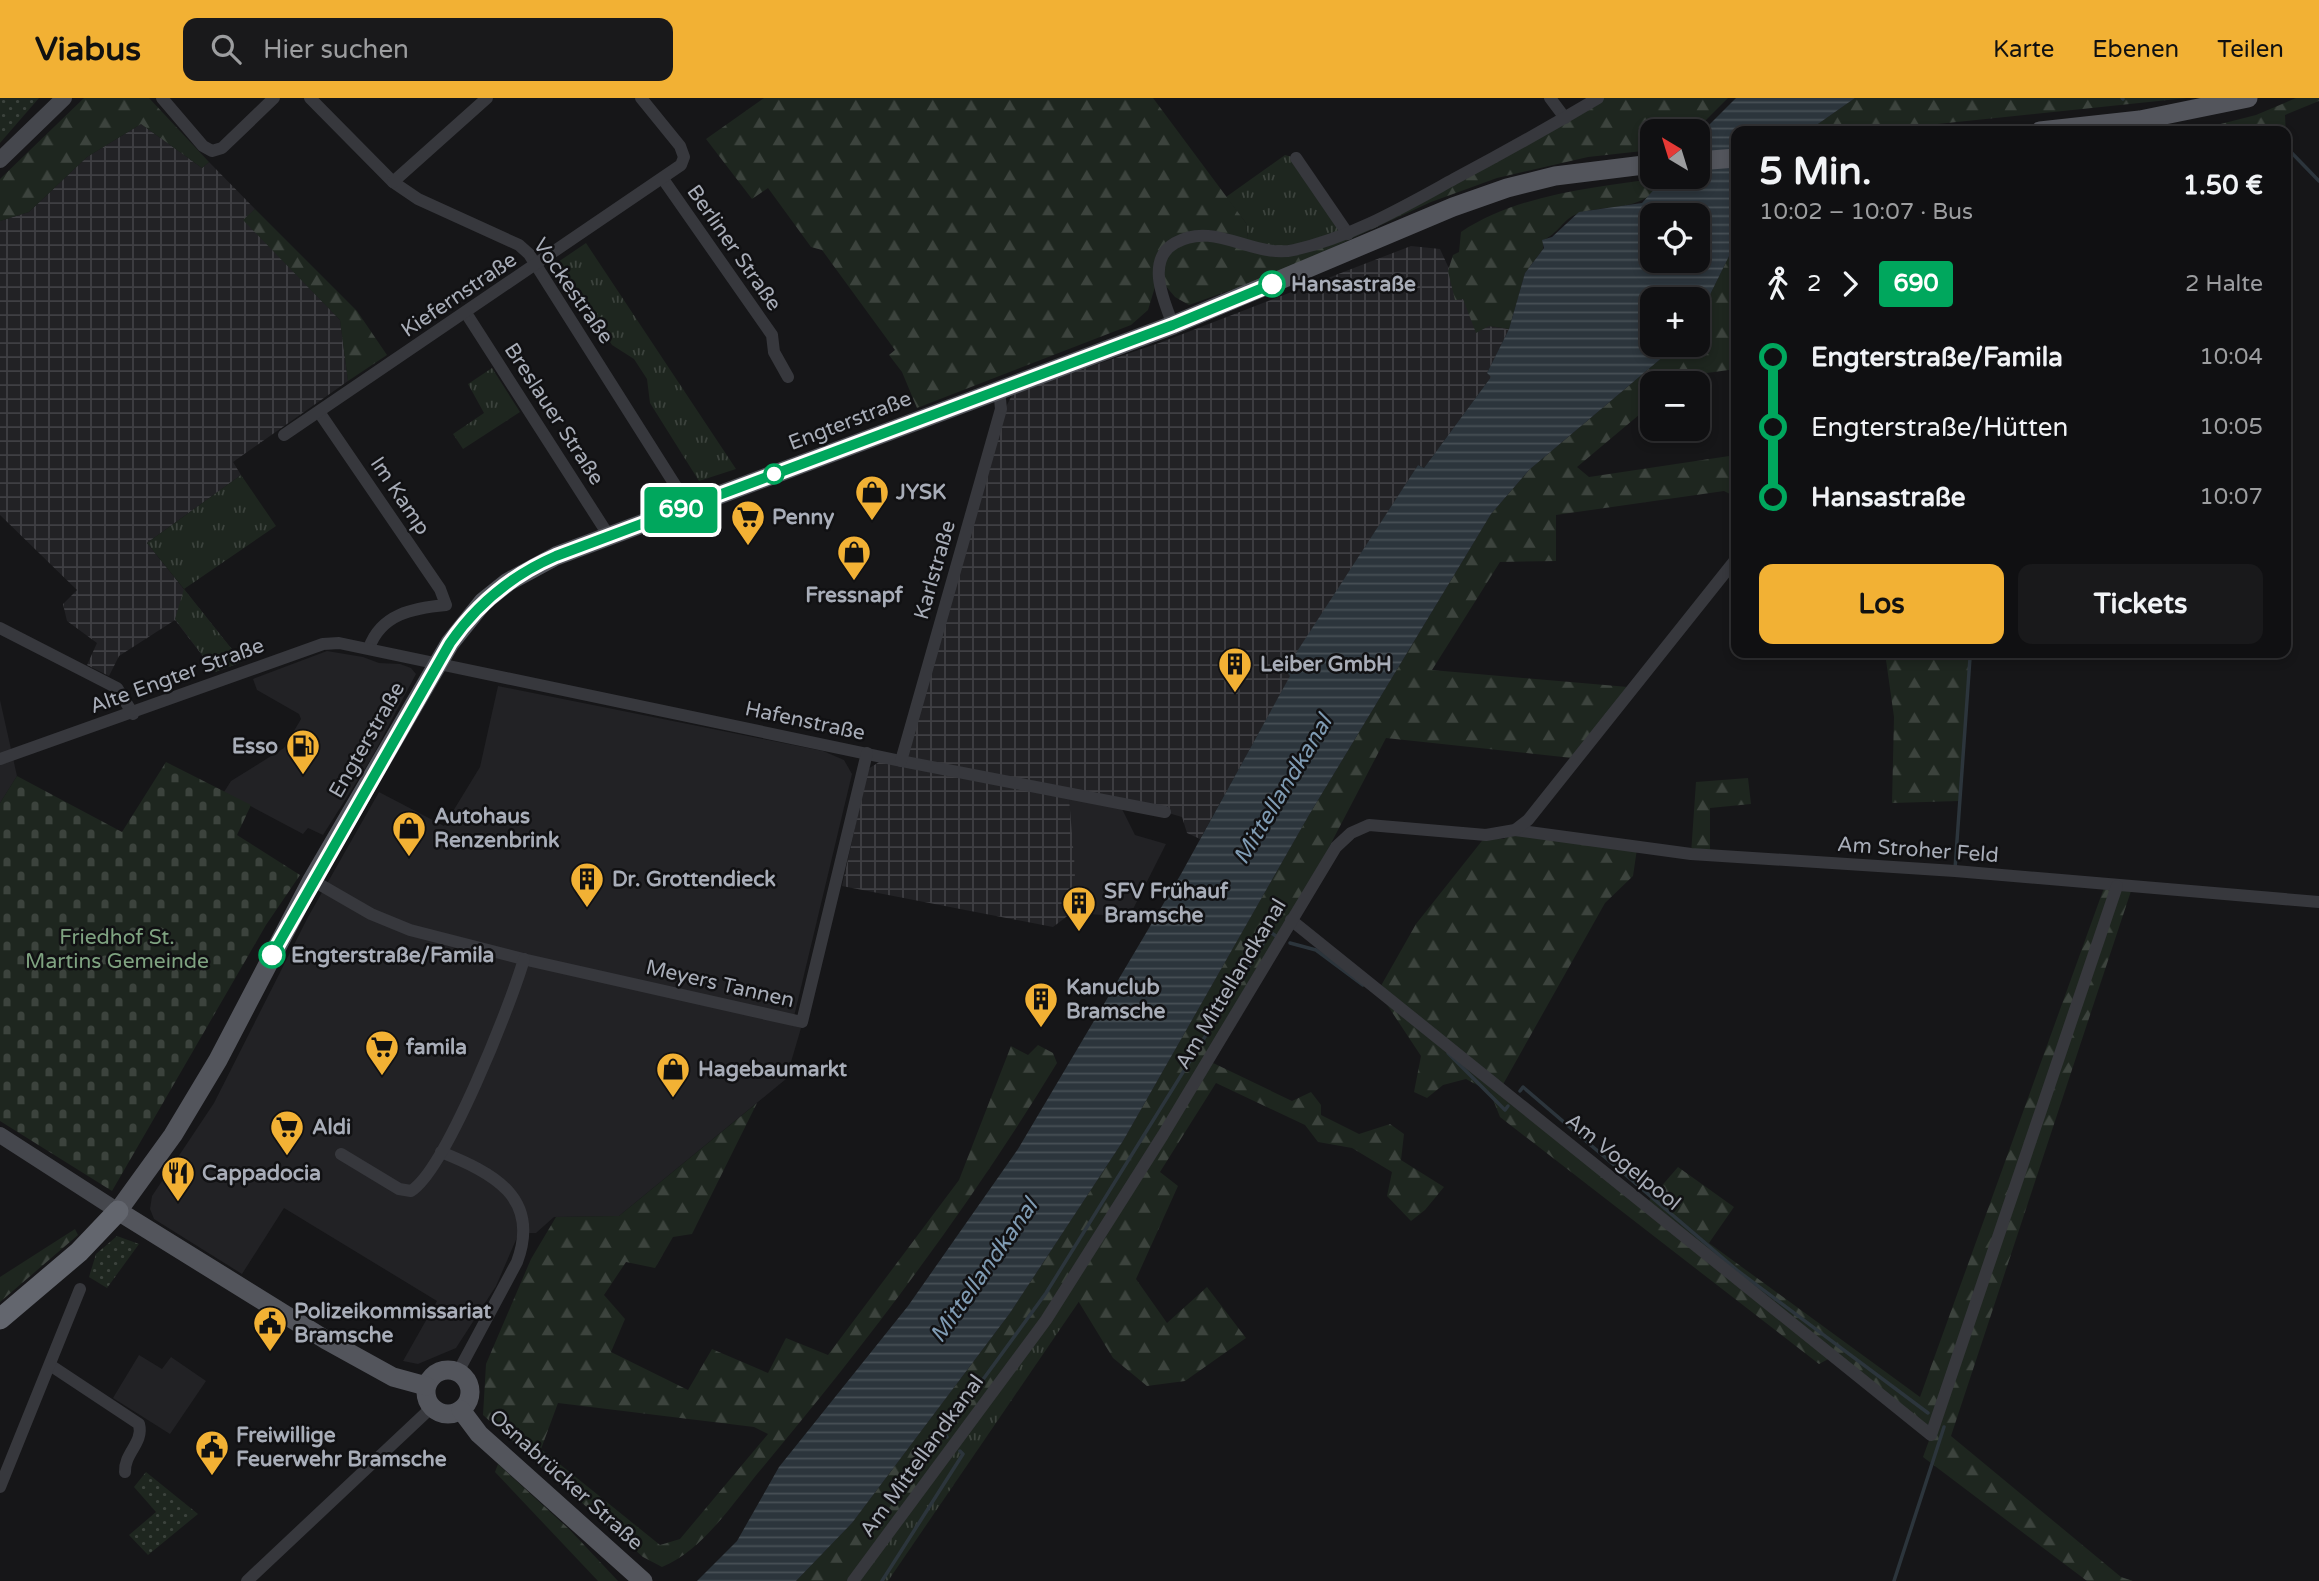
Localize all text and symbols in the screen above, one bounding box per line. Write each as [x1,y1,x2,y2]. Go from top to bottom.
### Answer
search box [183,18,673,81]
text: Viabus [35,30,141,69]
icon: search [207,30,245,68]
text: Hier suchen [263,34,409,65]
text: Karte [1993,35,2054,64]
text: Ebenen [2092,35,2179,64]
text: Teilen [2217,35,2284,64]
north arrow [1640,119,1710,189]
map controls [1640,119,1710,441]
text: 5 Min. [1759,149,1872,195]
text: 1.50 € [2183,170,2263,201]
street label: Berliner Straße [681,180,787,316]
text: 10:02 – 10:07 · Bus [1759,198,1973,226]
button: locate [1640,203,1710,273]
street label: Vockestraße [527,233,619,349]
street label: Kiefernstraße [397,247,522,343]
icon: walk [1759,265,1797,303]
icon: forward [1831,265,1869,303]
text: 690 [1893,269,1939,298]
text: 2 [1807,270,1821,298]
text: 2 Halte [2185,270,2263,298]
marker: Hansastraße [1259,271,1285,297]
place label: Hansastraße [1291,272,1416,297]
button: + [1640,287,1710,357]
street label: Breslauer Straße [499,338,609,490]
text: Engterstraße/Famila [1811,342,2063,373]
text: 10:04 [2199,343,2263,371]
button: − [1640,371,1710,441]
street label: Engterstraße [785,386,915,456]
text: Engterstraße/Hütten [1811,412,2068,443]
text: 10:05 [2199,413,2263,441]
street label: Im Kamp [365,452,435,540]
unlabelled marker [764,464,784,484]
shop icon: JYSK [853,473,891,522]
place label: JYSK [895,480,946,505]
text: Hansastraße [1811,482,1966,513]
text: 10:07 [2199,483,2263,511]
line badge: 690 [641,487,721,533]
text: 690 [658,495,704,524]
supermarket icon: Penny [729,498,767,547]
place label: Penny [772,505,835,530]
street label: Karlstraße [909,518,961,622]
shop icon: Fressnapf [835,533,873,582]
button: Los [1759,564,2004,644]
button: Tickets [2018,564,2263,644]
place label: Fressnapf [805,583,904,608]
street label: Alte Engter Straße [86,633,268,719]
building icon: Leiber GmbH [1216,645,1254,694]
place label: Leiber GmbH [1260,652,1392,677]
street label: Engterstraße [324,678,410,802]
street label: Hafenstraße [743,696,867,746]
water label: Mittellandkanal [1227,708,1340,870]
fuel station icon: Esso [284,727,322,776]
place label: Esso [232,734,278,759]
place label: Autohaus Renzenbrink [434,804,560,853]
shop icon: Autohaus Renzenbrink [390,809,428,858]
street label: Am Stroher Feld [1836,832,2000,868]
building icon: Dr. Grottendieck [568,860,606,909]
place label: Dr. Grottendieck [612,867,776,892]
place label: SFV Frühauf Bramsche [1104,879,1229,928]
building icon: SFV Frühauf Bramsche [1060,884,1098,933]
street label: Am Mittellandkanal [1170,894,1292,1074]
park label: Friedhof St. Martins Gemeinde [25,925,209,974]
marker: Engterstraße/Famila [259,942,285,968]
place label: Engterstraße/Famila [291,943,494,968]
street label: Meyers Tannen [643,955,797,1013]
place label: Kanuclub Bramsche [1066,975,1166,1024]
building icon: Kanuclub Bramsche [1022,980,1060,1029]
supermarket icon: famila [363,1028,401,1077]
place label: famila [406,1035,467,1060]
shop icon: Hagebaumarkt [654,1050,692,1099]
place label: Hagebaumarkt [698,1057,847,1082]
supermarket icon: Aldi [268,1108,306,1157]
street label: Am Vogelpool [1560,1108,1686,1216]
place label: Aldi [312,1115,351,1140]
restaurant icon: Cappadocia [159,1154,197,1203]
place label: Cappadocia [202,1161,321,1186]
water label: Mittellandkanal [924,1192,1045,1348]
place label: Polizeikommissariat Bramsche [294,1299,491,1348]
public building icon: Polizeikommissariat Bramsche [251,1304,289,1353]
street label: Am Mittellandkanal [855,1370,989,1542]
street label: Osnabrücker Straße [484,1404,648,1556]
place label: Freiwillige Feuerwehr Bramsche [236,1423,447,1472]
public building icon: Freiwillige Feuerwehr Bramsche [193,1428,231,1477]

